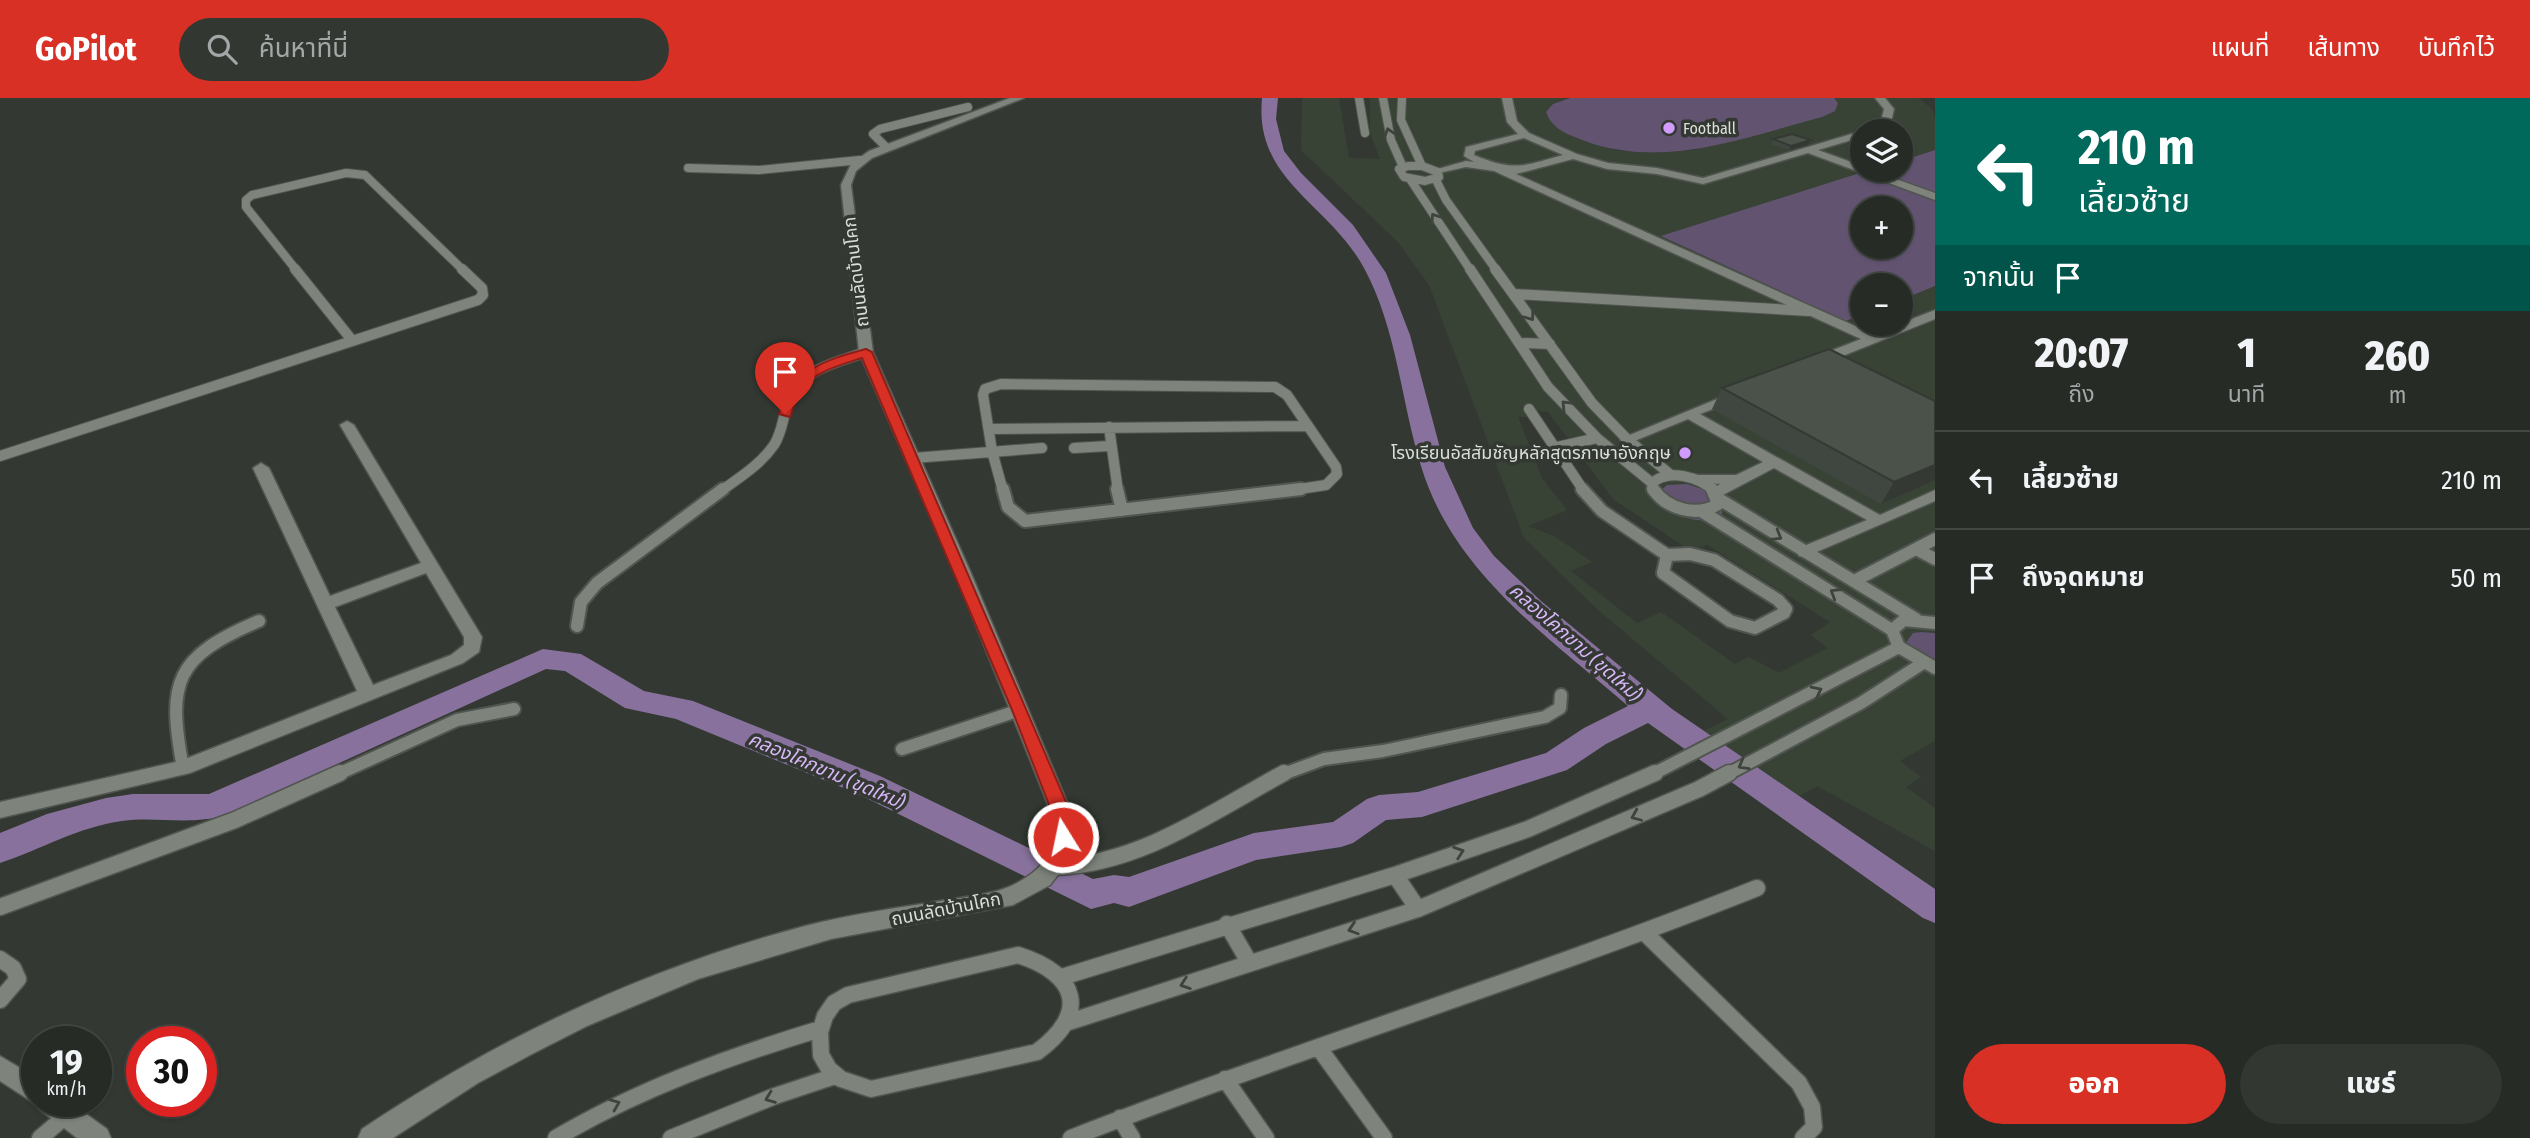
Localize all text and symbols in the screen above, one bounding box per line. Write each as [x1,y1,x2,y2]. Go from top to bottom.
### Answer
search box [179,18,669,81]
text: GoPilot [35,29,137,69]
icon: search [203,30,241,68]
text: ค้นหาที่นี่ [259,33,348,64]
text: แผนที่ [2211,34,2269,62]
text: เส้นทาง [2307,34,2380,62]
text: บันทึกไว้ [2418,34,2495,62]
text: 210 m [2078,118,2195,177]
place label: Football [1683,119,1736,138]
map controls [1850,119,1913,336]
button: layers [1850,119,1913,182]
marker: Football [1661,120,1677,136]
icon: left [1963,126,2054,217]
one-way arrow [1383,128,1398,140]
text: เลี้ยวซ้าย [2078,182,2190,220]
button: + [1850,196,1913,259]
one-way arrow [1431,213,1444,226]
street label: ถนนลัดบ้านโคก [838,216,874,328]
icon: arrive [2049,259,2087,297]
text: จากนั้น [1963,262,2035,293]
button: − [1850,273,1913,336]
one-way arrow [1522,308,1534,321]
text: 20:07 [2035,328,2128,378]
text: 1 [2237,328,2256,378]
text: 260 [2365,331,2430,381]
pin [755,342,815,414]
icon: arrive [766,353,804,391]
text: ถึง [2068,380,2095,408]
text: นาที [2228,380,2265,408]
text: m [2389,381,2406,409]
one-way arrow [1561,400,1574,413]
place label: โรงเรียนอัสสัมชัญหลักสูตรภาษาอังกฤษ [1391,442,1671,465]
marker: โรงเรียนอัสสัมชัญหลักสูตรภาษาอังกฤษ [1677,445,1693,461]
icon: left [1963,461,2001,499]
text: เลี้ยวซ้าย [2022,464,2119,495]
text: 210 m [2441,465,2502,496]
one-way arrow [1769,527,1782,540]
icon: arrive [1963,559,2001,597]
text: ถึงจุดหมาย [2022,562,2145,593]
text: 50 m [2450,563,2502,594]
water label: คลองโคกขาม (ขุดใหม่) [1505,579,1647,706]
one-way arrow [1829,588,1842,601]
one-way arrow [1810,685,1822,699]
water label: คลองโคกขาม (ขุดใหม่) [745,727,909,814]
one-way arrow [1738,757,1751,770]
position arrow [1026,800,1100,874]
one-way arrow [1631,808,1644,822]
one-way arrow [1453,846,1465,860]
street label: ถนนลัดบ้านโคก [890,888,1002,930]
one-way arrow [1347,921,1360,935]
one-way arrow [1179,975,1191,990]
speed limit sign: 30 [126,1026,217,1117]
text: 19 [50,1041,83,1083]
button: ออก [1963,1044,2226,1124]
button: แชร์ [2240,1044,2502,1124]
text: km/h [46,1078,87,1100]
one-way arrow [765,1089,777,1103]
one-way arrow [607,1098,620,1112]

